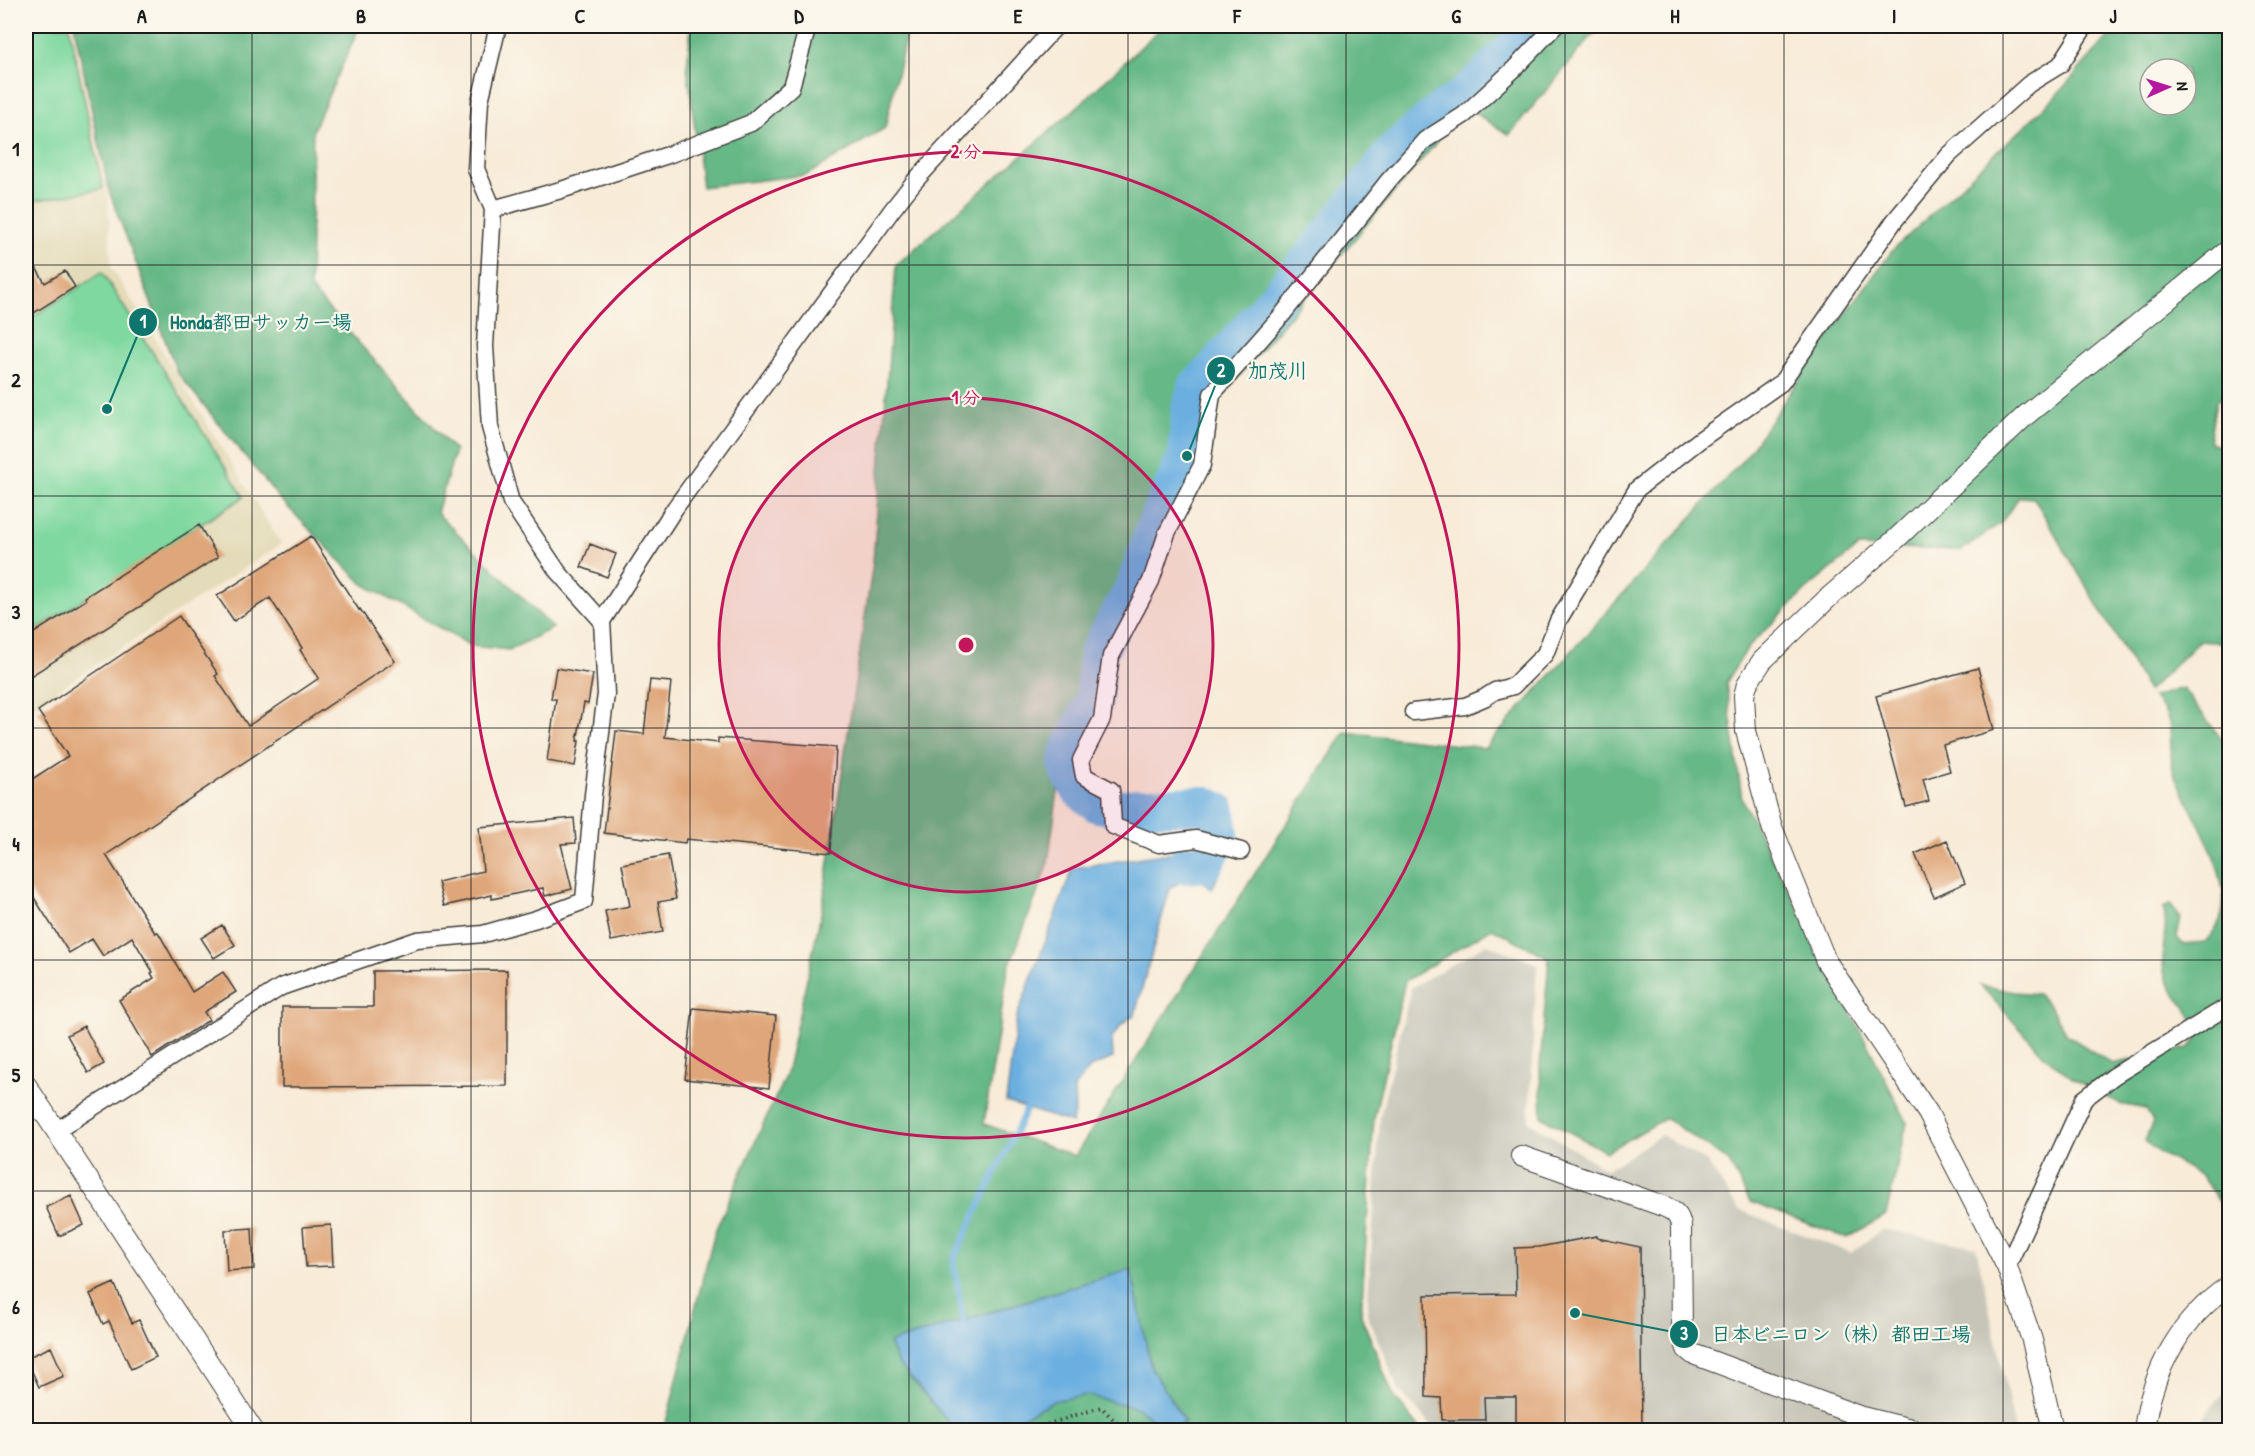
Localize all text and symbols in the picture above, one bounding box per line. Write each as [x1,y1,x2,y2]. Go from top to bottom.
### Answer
text: A [137,2,147,29]
text: B [356,2,366,29]
text: C [575,2,586,29]
text: D [794,2,804,29]
text: E [1014,2,1023,29]
text: F [1232,2,1242,29]
text: G [1451,2,1461,29]
text: H [1670,2,1680,29]
text: I [1892,2,1896,29]
text: J [2109,2,2117,29]
north arrow [2138,57,2198,117]
text: N [2172,81,2194,92]
text: 1 [12,135,20,162]
text: 2 分 [951,139,981,164]
callout: Honda都田サッカー場 [128,303,364,341]
text: Honda都田サッカー場 [170,308,352,335]
text: 1 [140,309,147,334]
callout: 加茂川 [1206,352,1320,390]
text: 加茂川 [1248,357,1308,384]
text: 2 [1217,358,1226,383]
text: 2 [11,366,21,393]
text: 1 分 [952,385,980,410]
text: 3 [12,598,21,625]
centre of rings [956,635,976,655]
text: 4 [12,830,20,857]
text: 5 [12,1061,21,1088]
text: 6 [12,1293,20,1320]
callout: 日本ビニロン（株）都田工場 [1669,1315,1983,1353]
text: 日本ビニロン（株）都田工場 [1711,1320,1971,1347]
text: 3 [1680,1321,1688,1346]

